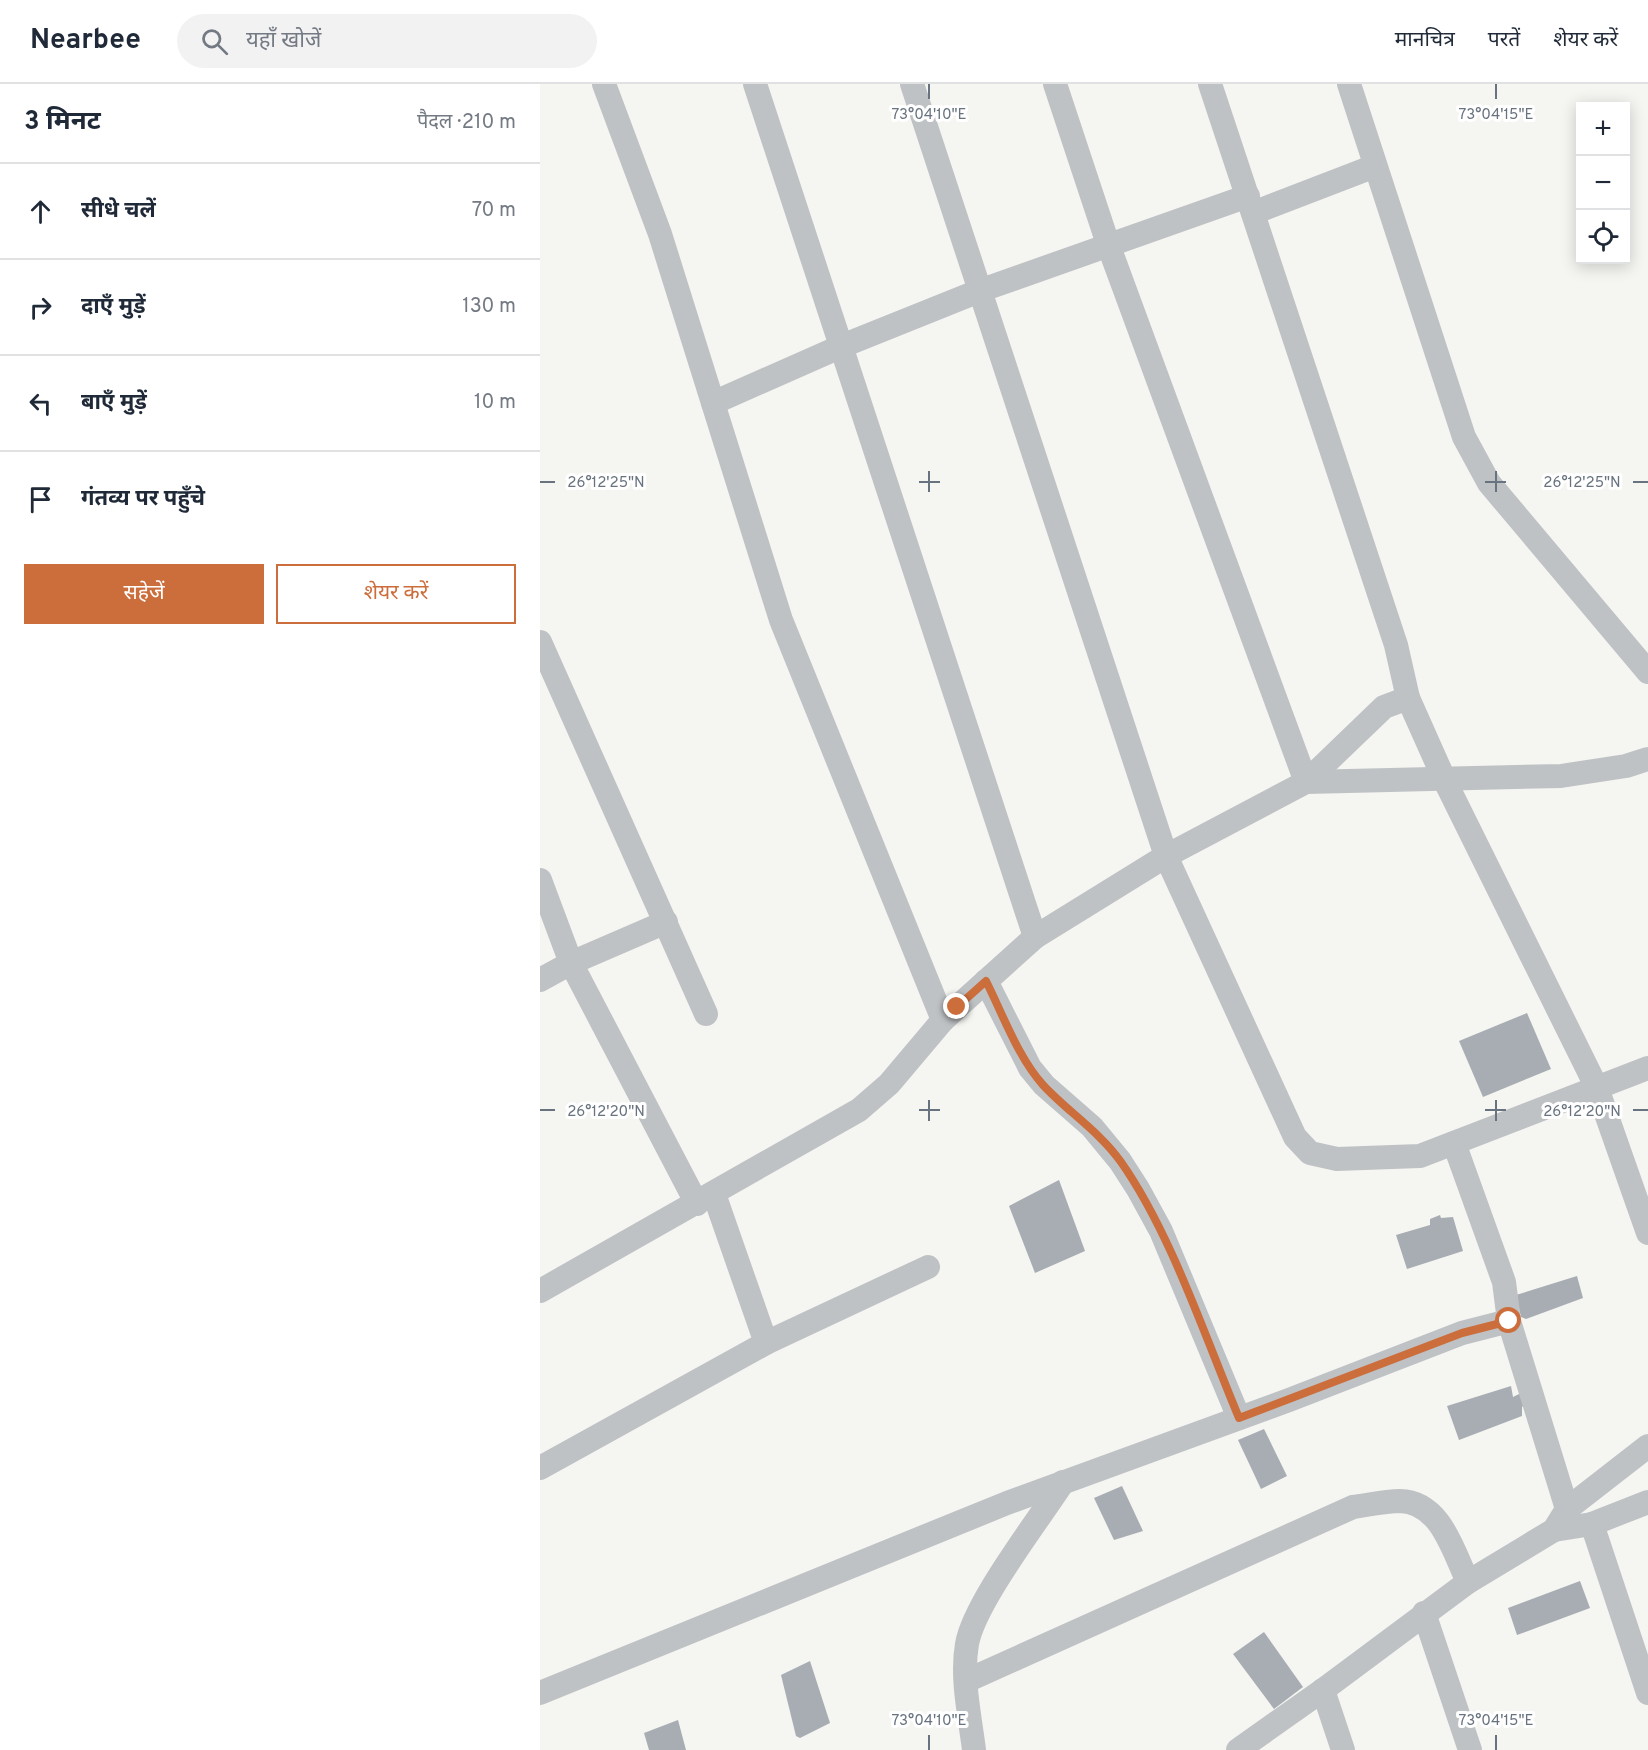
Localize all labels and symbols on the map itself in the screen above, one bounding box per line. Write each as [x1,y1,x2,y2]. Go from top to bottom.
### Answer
text: 73°04'10"E [891,106,967,125]
text: 73°04'15"E [1459,106,1533,125]
text: 26°12'25"N [567,474,645,493]
text: 26°12'25"N [1543,474,1621,493]
route end [943,993,969,1019]
text: 26°12'20"N [567,1103,645,1122]
text: 26°12'20"N [1543,1103,1621,1122]
route start [1495,1307,1521,1333]
text: 73°04'10"E [891,1712,967,1731]
text: 73°04'15"E [1459,1712,1533,1731]

